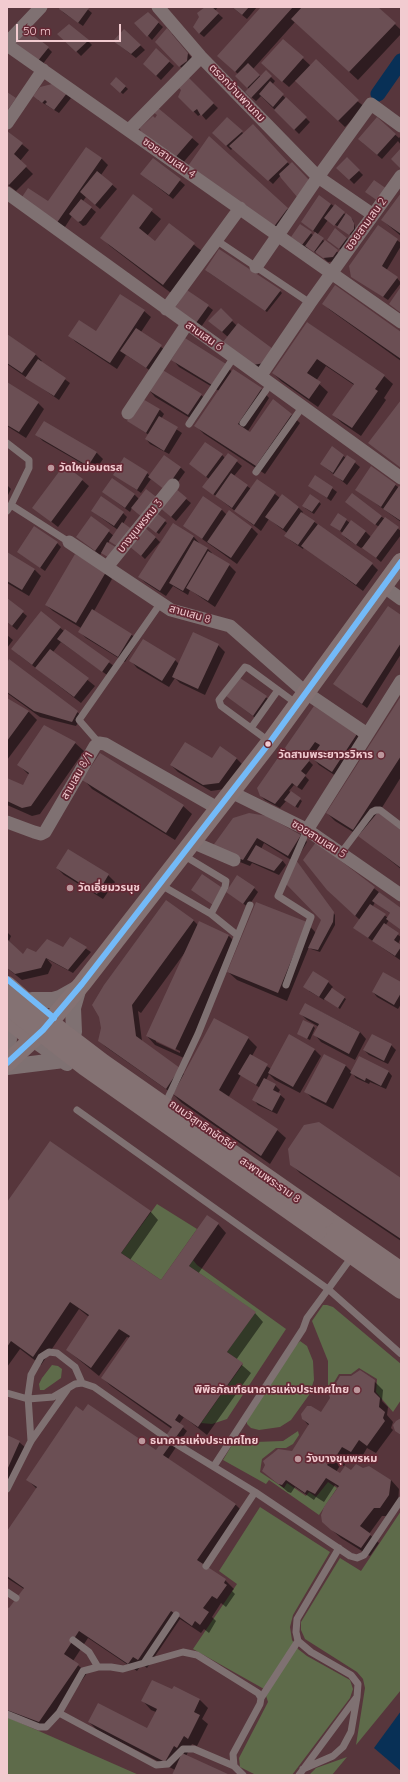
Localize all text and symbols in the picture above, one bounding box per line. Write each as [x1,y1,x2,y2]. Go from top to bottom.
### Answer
scale bar [18,16,123,42]
text: 50 m [23,23,51,38]
street label: ตรอกบ้านพานถม [206,61,268,125]
street label: ซอยสามเสน 4 [140,135,198,181]
street label: ซอยสามเสน 2 [343,195,389,253]
street label: สานเสน 6 [183,318,225,354]
place label: วัดใหม่อมตรส [59,461,122,475]
marker: วัดใหม่อมตรส [46,463,56,473]
street label: บางขุนพรหม 3 [114,497,166,555]
street label: สานเสน 8 [168,602,212,626]
unlabelled marker [263,739,273,749]
place label: วัดสามพระยาวรวิหาร [278,748,373,762]
street label: สามเสน 8/1 [58,750,96,802]
marker: วัดสามพระยาวรวิหาร [376,750,386,760]
street label: ซอยสามเสน 5 [289,817,349,861]
place label: วัดเอี่ยมวรนุช [78,881,140,895]
marker: วัดเอี่ยมวรนุช [65,883,75,893]
street label: ถนนวิสุทธิกษัตริย์ [167,1098,237,1152]
street label: สะพานพระราม 8 [237,1154,303,1206]
place label: พิพิธภัณฑ์ธนาคารแห่งประเทศไทย [194,1383,349,1397]
marker: พิพิธภัณฑ์ธนาคารแห่งประเทศไทย [352,1385,362,1395]
place label: ธนาคารแห่งประเทศไทย [150,1434,258,1448]
marker: ธนาคารแห่งประเทศไทย [137,1436,147,1446]
place label: วังบางขุนพรหม [306,1452,377,1466]
marker: วังบางขุนพรหม [293,1454,303,1464]

